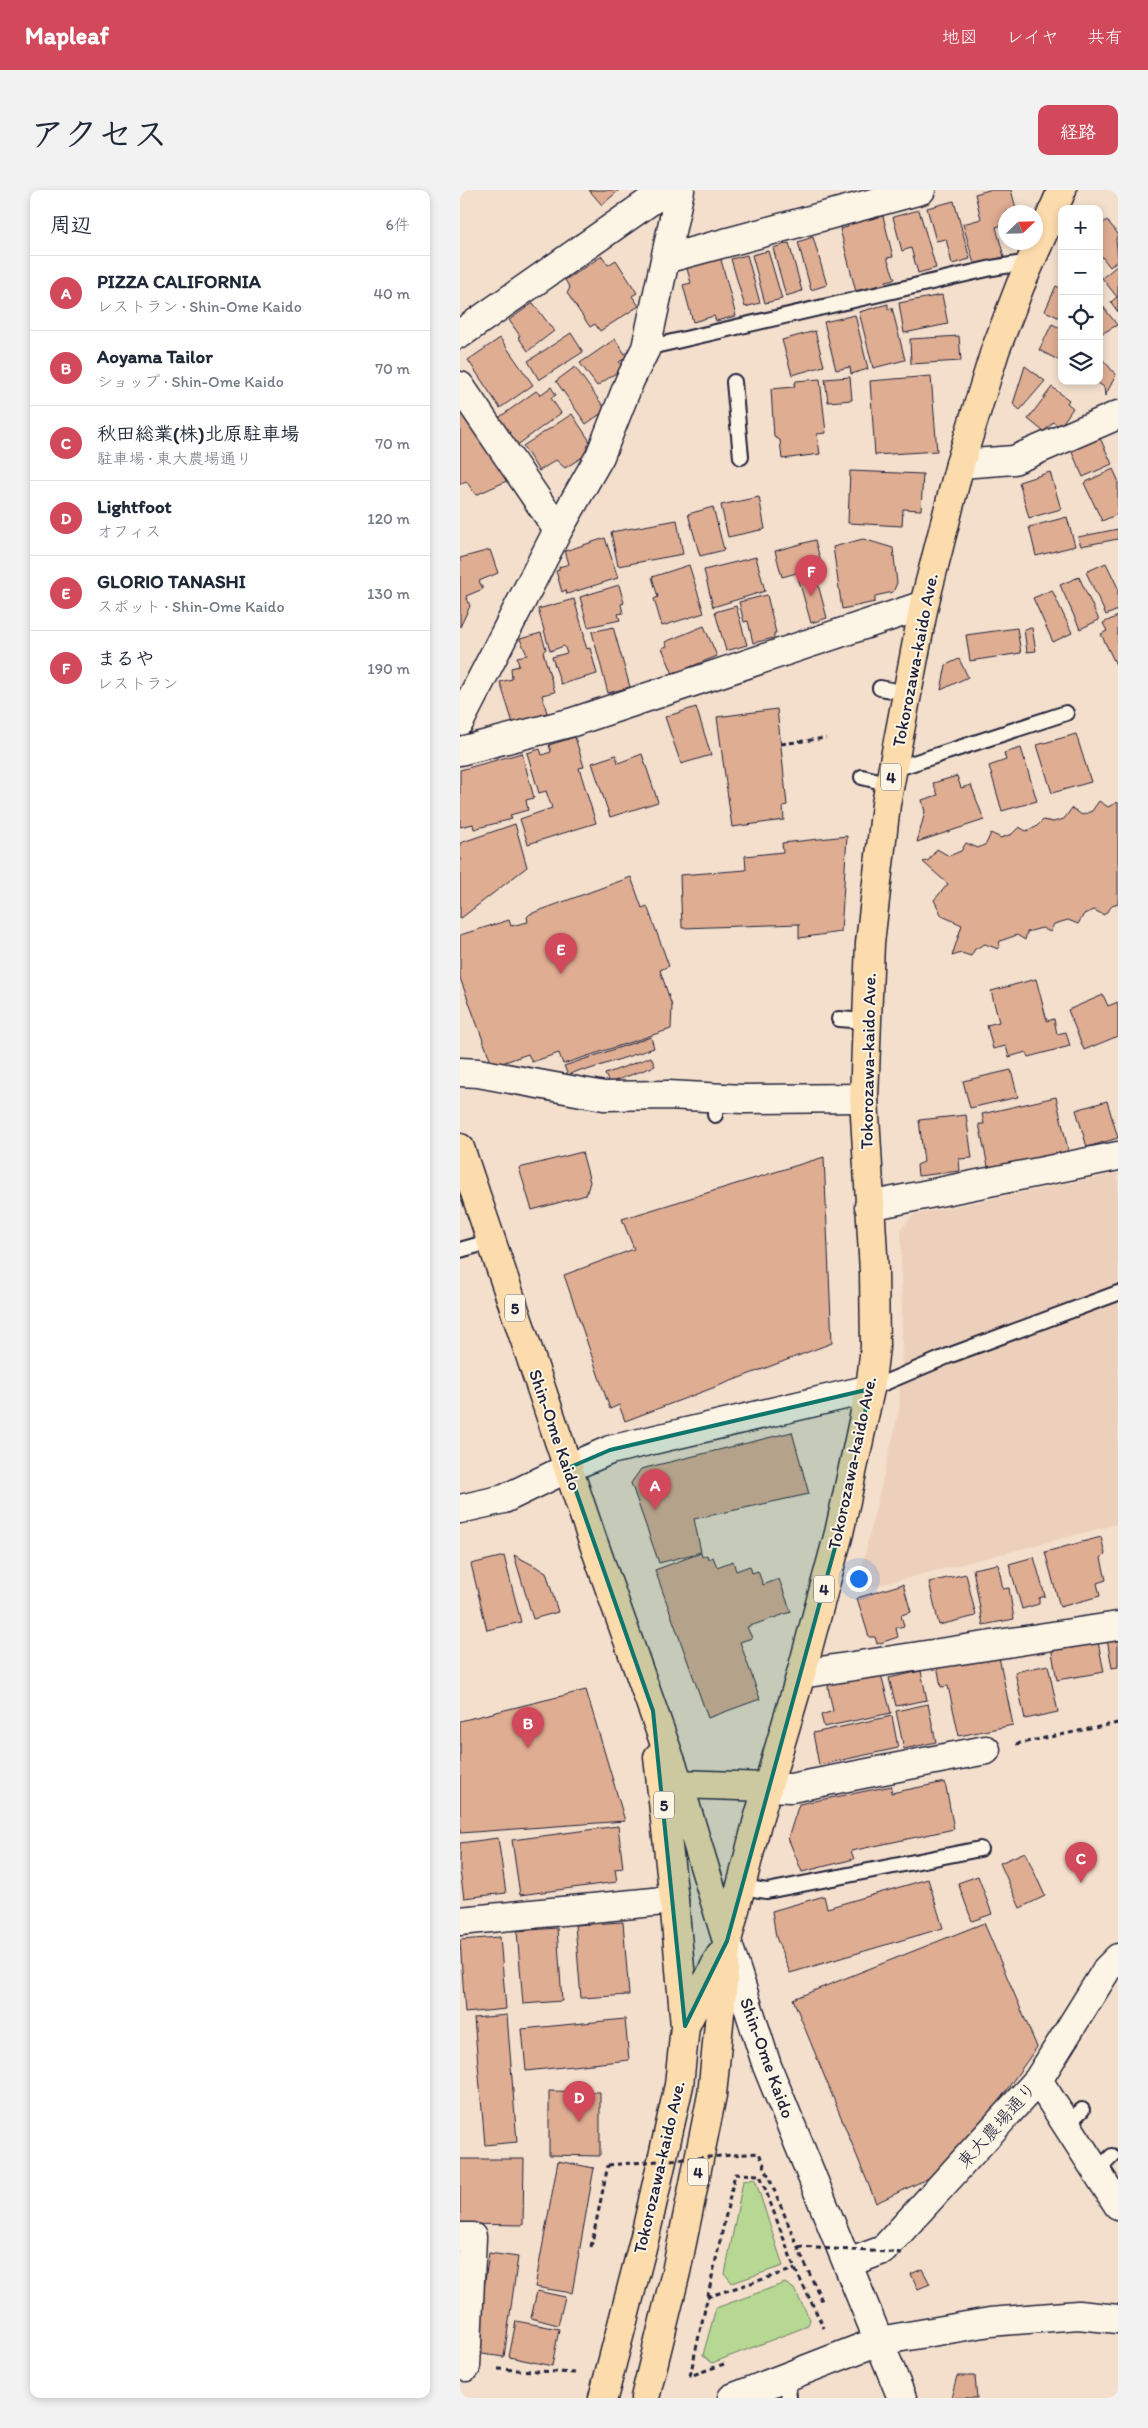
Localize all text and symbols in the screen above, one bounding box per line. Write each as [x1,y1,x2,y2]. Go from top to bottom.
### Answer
text: Mapleaf [25,21,109,50]
text: 地図 [942,26,978,48]
text: レイヤ [1006,26,1059,48]
text: 共有 [1087,26,1123,48]
button: 経路 [1038,105,1118,155]
text: アクセス [30,113,168,155]
north arrow [998,205,1043,250]
map controls [1058,205,1103,385]
button: + [1058,205,1103,250]
text: 周辺 [50,212,92,237]
text: 6件 [386,215,410,234]
button: − [1058,250,1103,295]
text: PIZZA CALIFORNIA [97,270,261,293]
text: A [61,284,71,303]
text: 40 m [373,284,410,303]
button: locate [1058,295,1103,340]
text: レストラン · Shin-Ome Kaido [97,297,302,316]
button: layers [1058,340,1103,385]
text: Aoyama Tailor [97,345,213,368]
text: B [61,359,71,378]
text: 70 m [375,359,410,378]
text: ショップ · Shin-Ome Kaido [97,372,284,391]
text: 秋田総業(株)北原駐車場 [97,422,299,445]
text: C [61,434,71,453]
text: 70 m [375,434,410,453]
text: 駐車場 · 東大農場通り [97,449,252,468]
text: Lightfoot [97,495,172,518]
text: D [61,509,71,528]
text: 120 m [367,509,410,528]
text: オフィス [97,522,161,541]
pin: F [795,555,827,596]
text: GLORIO TANASHI [97,570,246,593]
street label: Tokorozawa-kaido Ave. [887,571,943,749]
text: E [62,584,70,603]
text: 130 m [367,584,410,603]
text: スポット · Shin-Ome Kaido [97,597,285,616]
text: まるや [97,647,154,670]
text: F [62,659,70,678]
text: 190 m [367,659,410,678]
text: レストラン [97,674,178,693]
road number: 4 [881,764,901,790]
pin: E [545,933,577,974]
street label: Tokorozawa-kaido Ave. [855,972,881,1150]
road number: 5 [505,1294,525,1322]
street label: Shin-Ome Kaido [524,1367,586,1493]
street label: Tokorozawa-kaido Ave. [823,1374,881,1552]
pin: A [639,1469,671,1510]
your location [846,1566,872,1592]
road number: 4 [814,1576,834,1602]
pin: B [512,1707,544,1748]
road number: 5 [654,1792,674,1818]
pin: C [1065,1842,1097,1883]
street label: Shin-Ome Kaido [735,1995,799,2121]
street label: Tokorozawa-kaido Ave. [628,2078,690,2256]
street label: 東大農場通り [953,2078,1041,2172]
pin: D [563,2081,595,2122]
road number: 4 [688,2158,708,2185]

